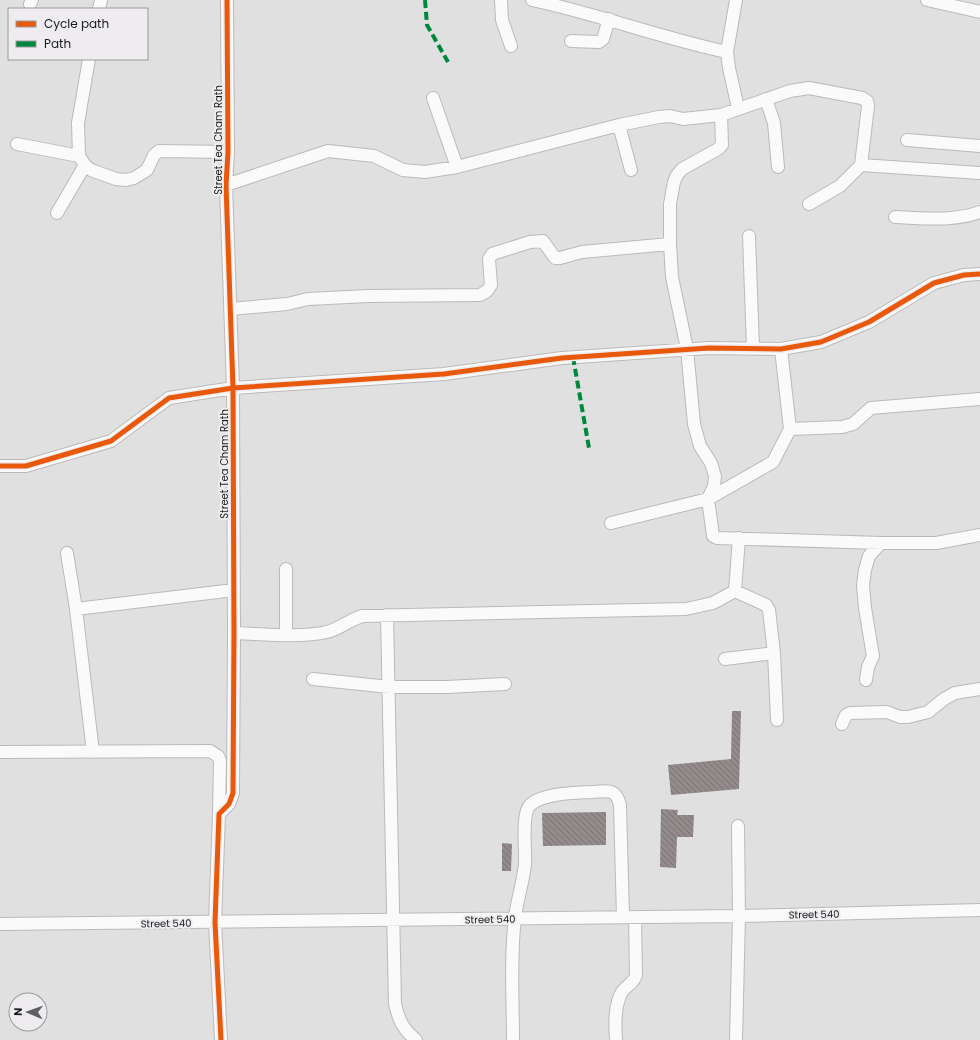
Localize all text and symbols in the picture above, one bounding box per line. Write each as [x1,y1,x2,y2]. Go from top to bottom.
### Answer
legend [8,8,148,60]
text: Cycle path [44,15,109,32]
text: Path [44,35,71,52]
street label: Street Tea Cham Rath [211,85,226,195]
street label: Street Tea Cham Rath [217,409,232,519]
street label: Street 540 [788,907,840,922]
street label: Street 540 [464,912,516,927]
street label: Street 540 [140,916,192,931]
north arrow [8,992,48,1032]
text: N [10,1007,26,1016]

